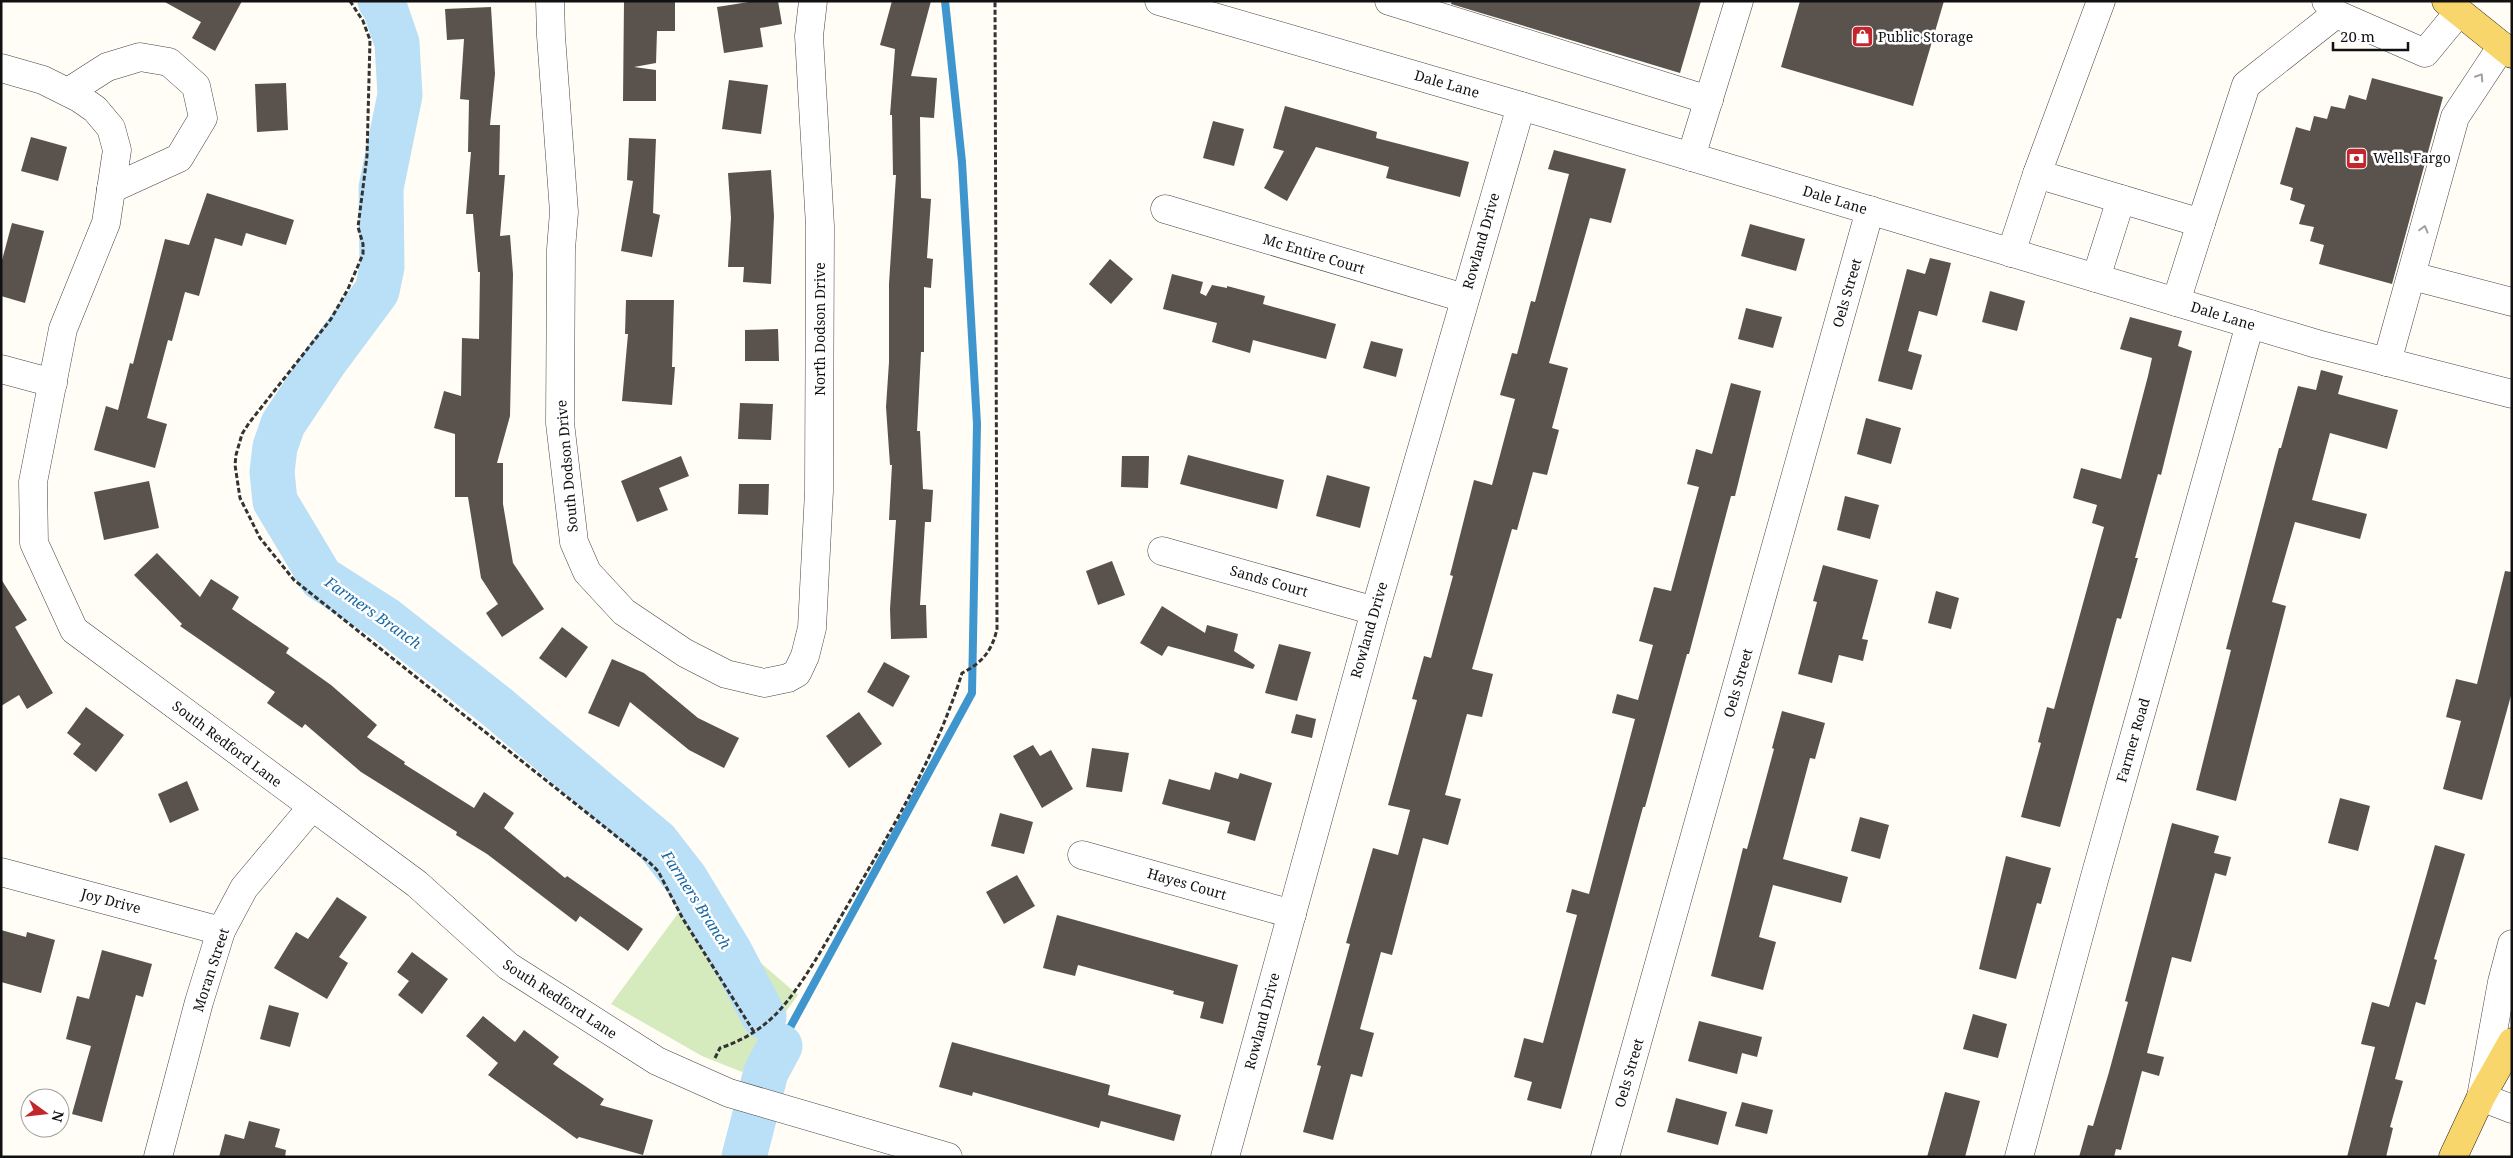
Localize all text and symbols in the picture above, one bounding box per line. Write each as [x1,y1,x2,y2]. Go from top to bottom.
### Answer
scale bar [2333,20,2408,52]
shop icon: Public Storage [1850,25,1874,49]
text: 20 m [2340,26,2375,46]
place label: Public Storage [1878,27,1973,46]
street label: Dale Lane [1412,65,1482,102]
one-way arrow [2474,74,2483,83]
bank icon: Wells Fargo [2345,146,2369,170]
place label: Wells Fargo [2373,148,2451,167]
street label: Dale Lane [1800,181,1870,218]
street label: Rowland Drive [1458,190,1503,291]
one-way arrow [2419,225,2429,233]
street label: Mc Entire Court [1261,229,1367,278]
street label: Oels Street [1828,256,1865,330]
street label: North Dodson Drive [810,262,829,396]
street label: Dale Lane [2188,297,2258,334]
street label: South Dodson Drive [551,399,582,533]
street label: Sands Court [1228,560,1310,601]
water label: Farmers Branch [321,571,426,653]
street label: Rowland Drive [1346,579,1391,680]
street label: Oels Street [1719,646,1756,720]
street label: Farmer Road [2111,695,2154,784]
street label: South Redford Lane [169,696,286,791]
water label: Farmers Branch [657,846,736,952]
street label: Hayes Court [1146,863,1229,904]
street label: Joy Drive [78,883,143,918]
street label: Moran Street [188,925,233,1014]
street label: South Redford Lane [500,955,621,1043]
street label: Rowland Drive [1239,970,1284,1071]
street label: Oels Street [1610,1036,1647,1110]
north arrow [20,1088,70,1138]
text: N [47,1109,69,1124]

